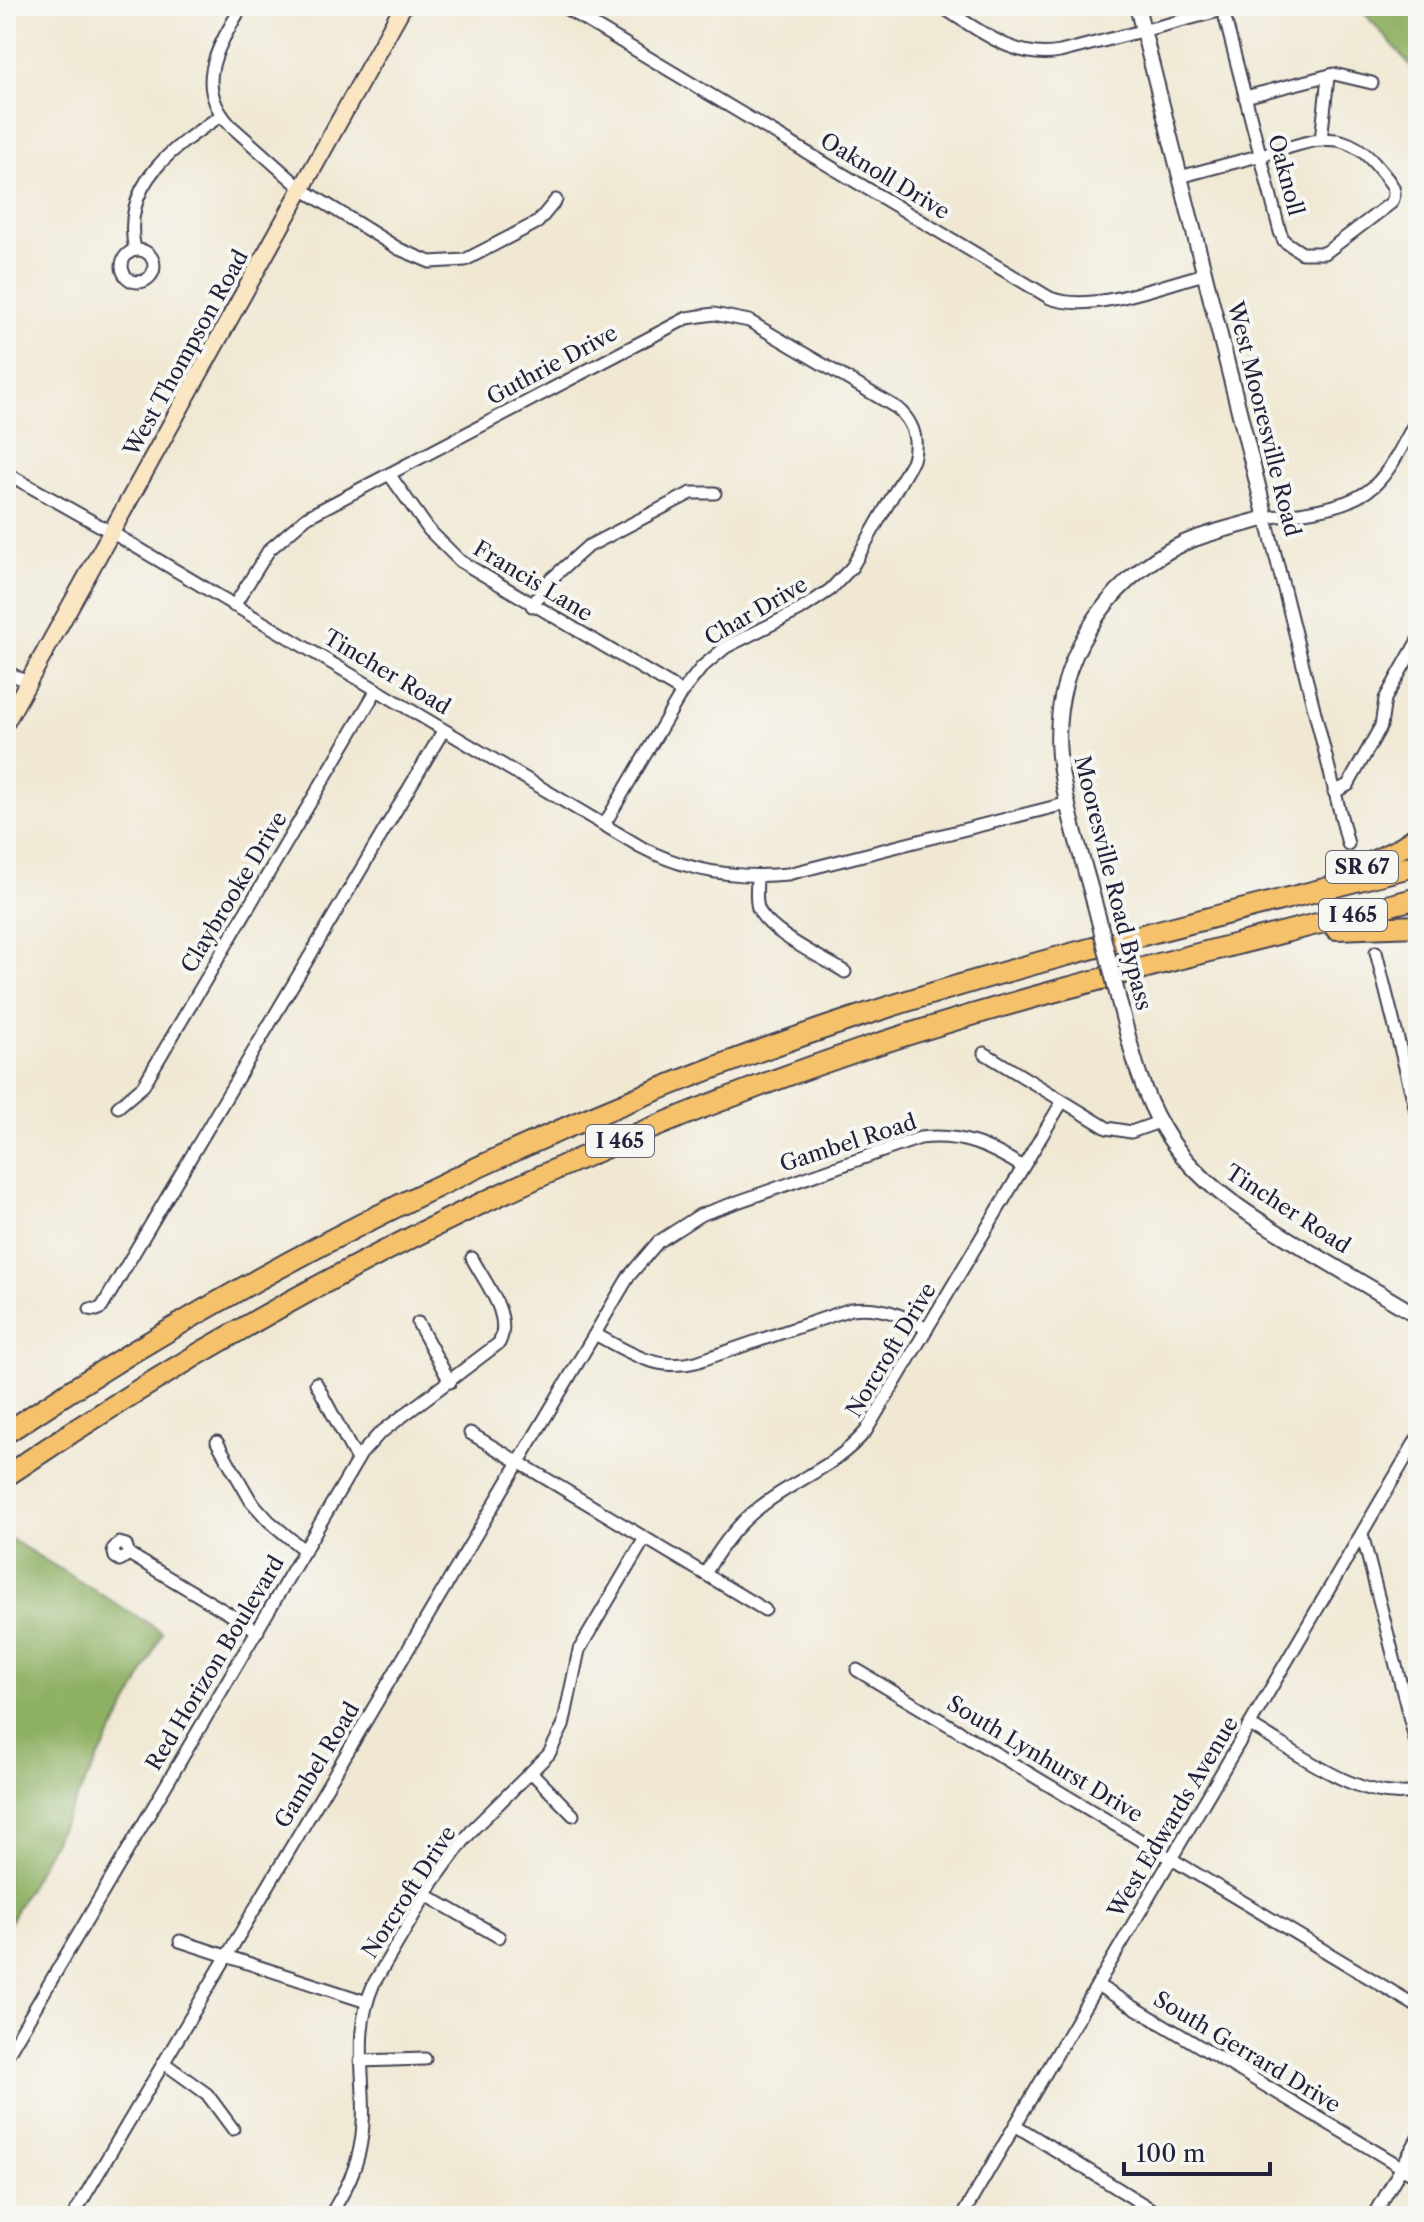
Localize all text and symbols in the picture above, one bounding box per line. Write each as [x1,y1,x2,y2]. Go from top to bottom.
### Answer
street label: Oaknoll Drive [815,127,955,225]
street label: Oaknoll [1262,131,1310,219]
street label: West Thompson Road [117,245,254,462]
street label: West Mooresville Road [1221,298,1306,539]
street label: Guthrie Drive [482,319,622,411]
street label: Francis Lane [468,535,598,627]
street label: Char Drive [700,571,812,651]
street label: Tincher Road [319,624,455,720]
street label: Mooresville Road Bypass [1068,753,1158,1013]
street label: Claybrooke Drive [175,807,293,977]
road number: SR 67 [1326,851,1398,883]
road number: I 465 [1319,899,1387,931]
street label: Gambel Road [776,1108,920,1178]
road number: I 465 [586,1125,654,1157]
street label: Tincher Road [1221,1159,1355,1259]
street label: Norcroft Drive [840,1278,942,1422]
street label: Red Horizon Boulevard [140,1551,290,1775]
street label: South Lynhurst Drive [942,1690,1148,1828]
street label: Gambel Road [269,1697,365,1833]
street label: West Edwards Avenue [1102,1711,1244,1924]
street label: Norcroft Drive [356,1821,462,1963]
street label: South Gerrard Drive [1149,1986,1345,2118]
scale bar [1124,2126,1270,2176]
text: 100 m [1136,2139,1205,2168]

